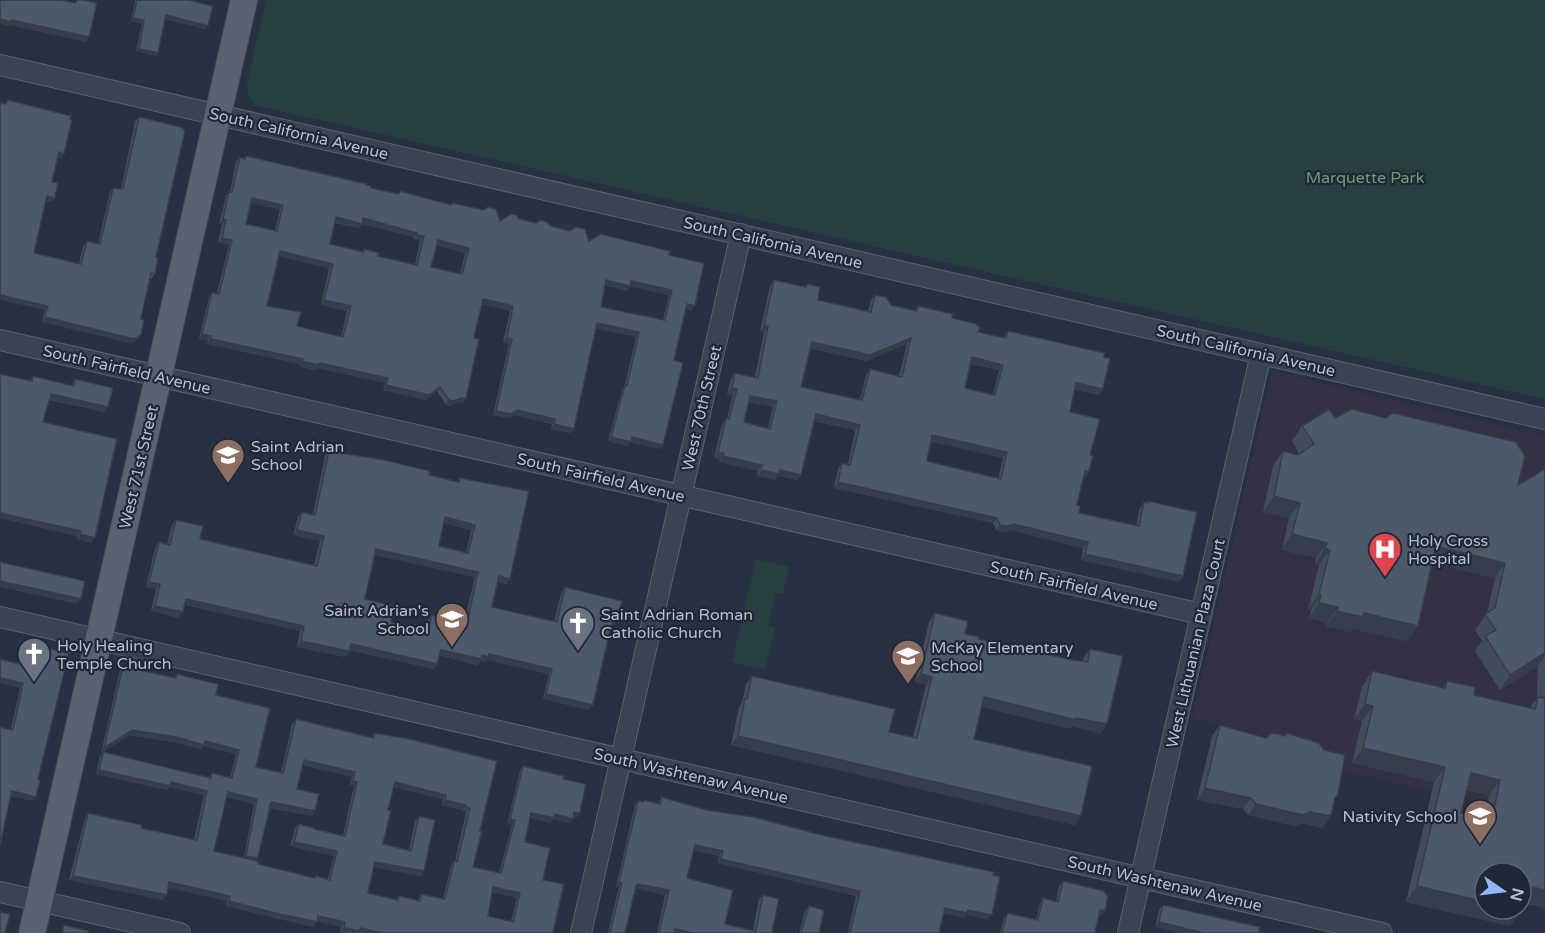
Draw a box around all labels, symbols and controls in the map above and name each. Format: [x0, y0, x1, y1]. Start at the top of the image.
street label: South California Avenue [207, 104, 390, 164]
park label: Marquette Park [1306, 168, 1425, 188]
street label: South California Avenue [681, 213, 864, 273]
street label: South California Avenue [1154, 321, 1337, 381]
street label: South Fairfield Avenue [41, 341, 213, 399]
street label: West 70th Street [678, 343, 726, 473]
street label: West 71st Street [115, 404, 163, 531]
school or university icon: Saint Adrian School [210, 437, 246, 484]
place label: Saint Adrian School [251, 437, 344, 475]
street label: South Fairfield Avenue [515, 449, 687, 507]
hospital icon: Holy Cross Hospital [1367, 531, 1403, 578]
place label: Holy Cross Hospital [1408, 531, 1488, 569]
street label: West Lithuanian Plaza Court [1162, 537, 1230, 750]
street label: South Fairfield Avenue [988, 557, 1160, 615]
place label: Saint Adrian's School [324, 601, 429, 639]
school or university icon: Saint Adrian's School [434, 601, 470, 648]
church icon: Saint Adrian Roman Catholic Church [560, 605, 596, 652]
place label: Saint Adrian Roman Catholic Church [601, 605, 753, 643]
church icon: Holy Healing Temple Church [16, 636, 52, 683]
place label: Holy Healing Temple Church [57, 636, 171, 674]
school or university icon: McKay Elementary School [890, 638, 926, 685]
place label: McKay Elementary School [931, 638, 1074, 676]
street label: South Washtenaw Avenue [592, 744, 790, 808]
school or university icon: Nativity School [1462, 798, 1498, 845]
place label: Nativity School [1342, 807, 1457, 827]
street label: South Washtenaw Avenue [1066, 852, 1264, 916]
north arrow [1473, 861, 1533, 921]
text: N [1505, 886, 1528, 903]

